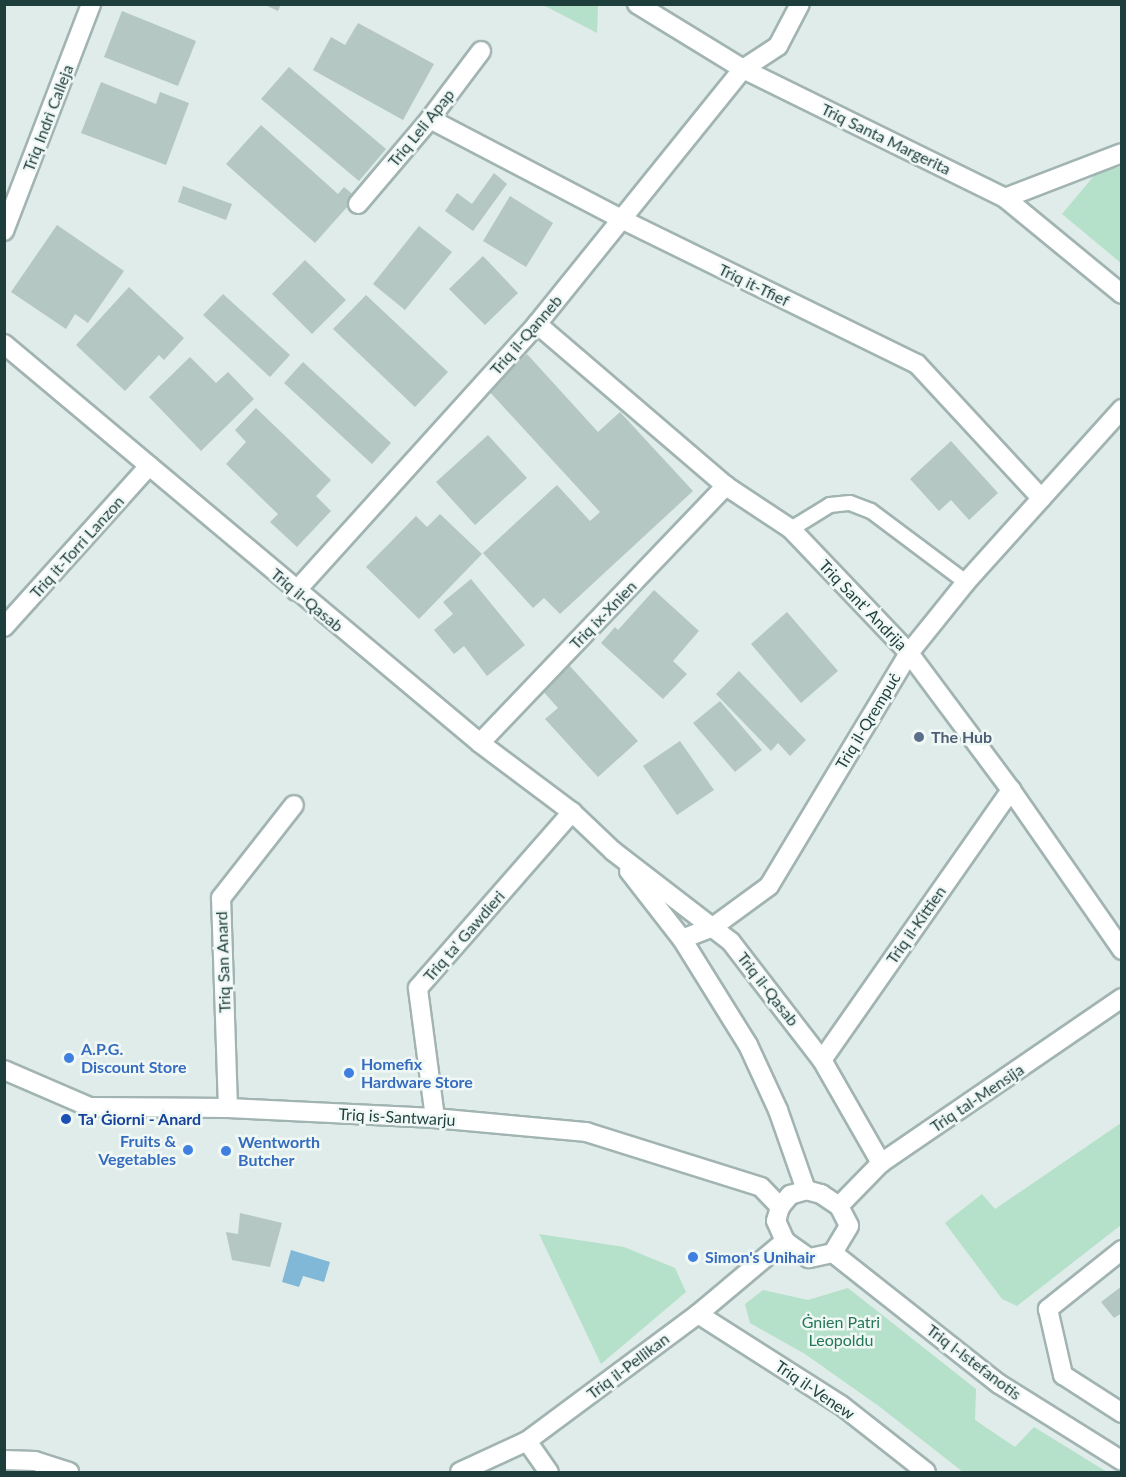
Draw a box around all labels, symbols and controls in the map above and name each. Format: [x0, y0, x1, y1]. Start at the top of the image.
street label: Triq Indrì Calleja [19, 62, 77, 174]
street label: Triq Leli Apap [384, 85, 458, 171]
street label: Triq Santa Margerita [818, 99, 954, 179]
street label: Triq it-Tfief [715, 260, 793, 310]
street label: Triq il-Qanneb [486, 291, 566, 379]
street label: Triq it-Torri Lanzon [26, 492, 128, 602]
street label: Triq Sant' Andrija [815, 556, 911, 654]
street label: Triq il-Qasab [267, 564, 347, 636]
street label: Triq ix-Xnien [566, 577, 640, 653]
street label: Triq il-Qrempuċ [832, 669, 904, 773]
place label: The Hub [931, 727, 992, 747]
marker: The Hub [912, 730, 926, 744]
street label: Triq il-Kittien [882, 882, 950, 968]
street label: Triq ta' Gawdieri [419, 887, 509, 985]
street label: Triq San Anard [212, 911, 234, 1013]
street label: Triq il-Qasab [733, 948, 803, 1030]
place label: A.P.G. Discount Store [81, 1039, 186, 1077]
marker: A.P.G. Discount Store [62, 1051, 76, 1065]
place label: Homefix Hardware Store [361, 1054, 473, 1092]
street label: Triq tal-Mensija [927, 1060, 1027, 1136]
marker: Homefix Hardware Store [342, 1066, 356, 1080]
street label: Triq is-Santwarju [338, 1104, 456, 1130]
place label: Ta' Ġiorni - Anard [78, 1109, 202, 1129]
marker: Ta' Ġiorni - Anard [59, 1112, 73, 1126]
place label: Fruits & Vegetables [98, 1131, 176, 1169]
place label: Wentworth Butcher [238, 1132, 320, 1170]
marker: Fruits & Vegetables [181, 1143, 195, 1157]
marker: Wentworth Butcher [219, 1144, 233, 1158]
place label: Simon's Unihair [705, 1247, 815, 1267]
marker: Simon's Unihair [686, 1250, 700, 1264]
park label: Ġnien Patri Leopoldu [802, 1312, 880, 1350]
street label: Triq l-Istefanotis [923, 1320, 1025, 1404]
street label: Triq il-Pellikan [583, 1329, 673, 1403]
street label: Triq il-Venew [772, 1356, 858, 1424]

